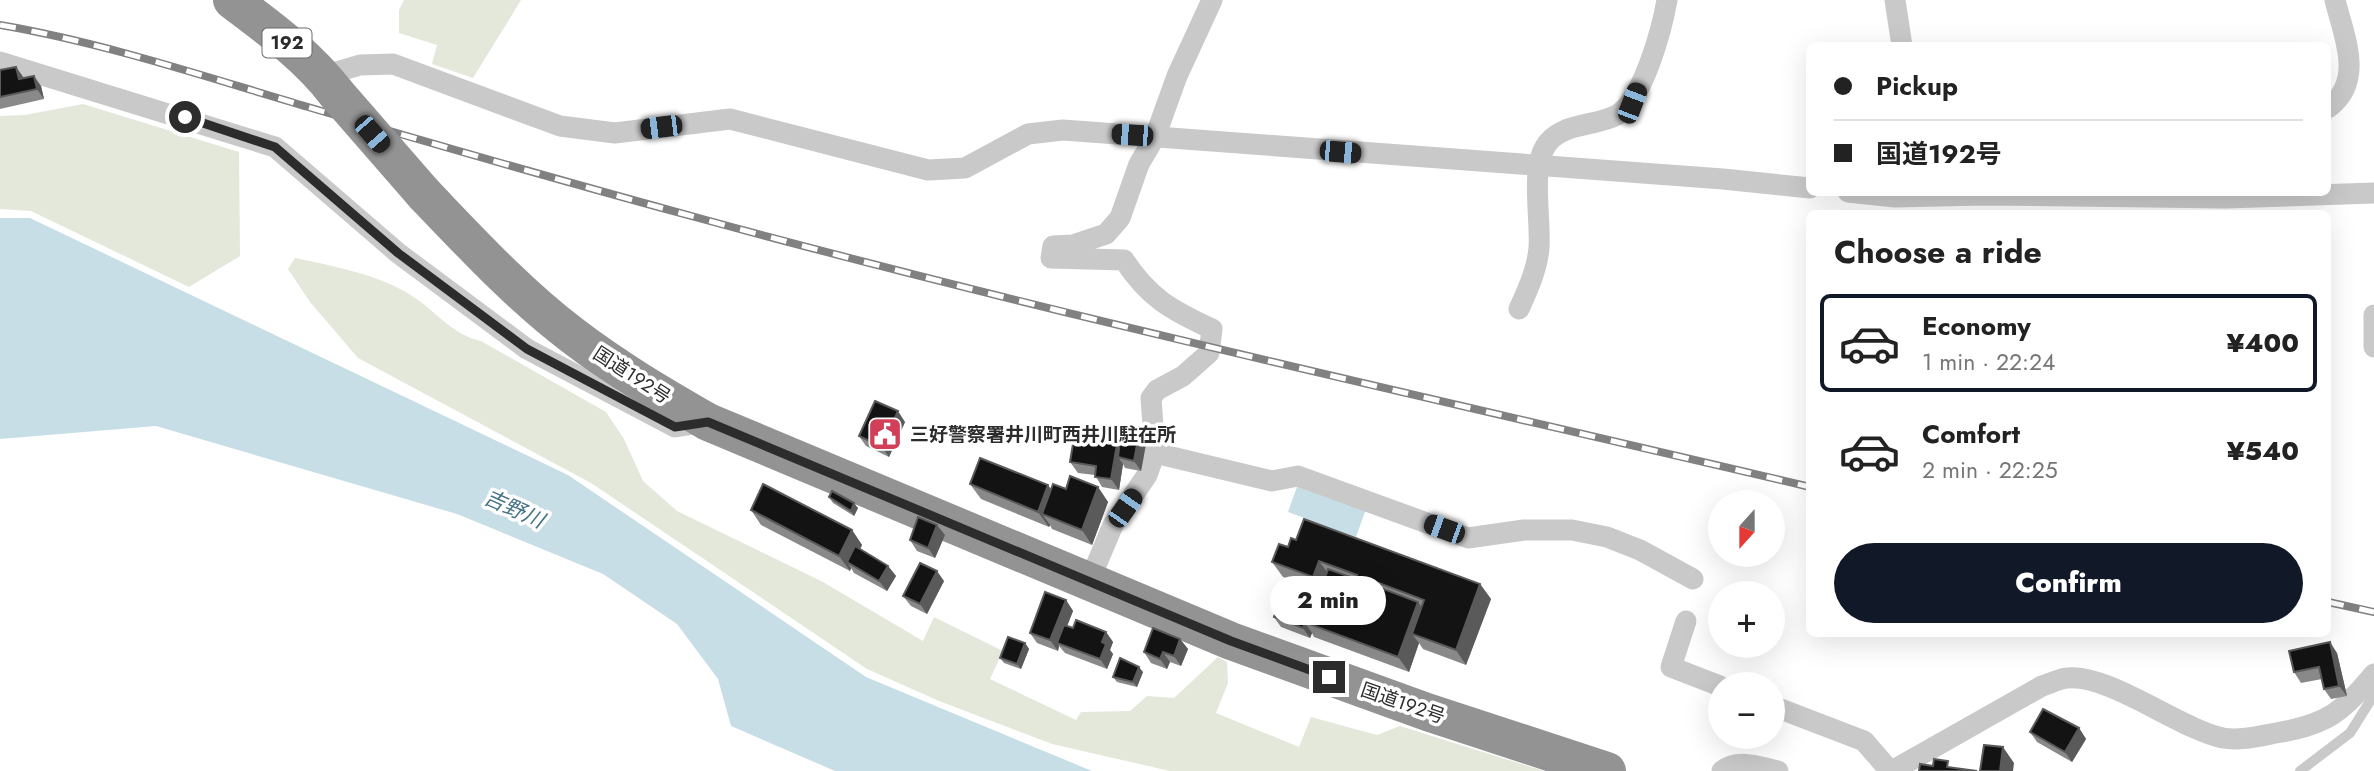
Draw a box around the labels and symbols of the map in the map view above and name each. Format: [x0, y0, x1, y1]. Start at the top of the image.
road number: 192 [262, 28, 312, 58]
car [1615, 80, 1650, 126]
route start [169, 101, 201, 133]
car [351, 111, 394, 157]
car [639, 114, 684, 140]
car [1111, 123, 1154, 147]
car [1319, 140, 1362, 164]
street label: 国道192号 [588, 340, 676, 410]
public building icon: 三好警察署井川町西井川駐在所 [866, 415, 904, 453]
place label: 三好警察署井川町西井川駐在所 [910, 421, 1176, 448]
water label: 吉野川 [479, 482, 551, 536]
car [1105, 485, 1146, 531]
north arrow [1708, 490, 1785, 567]
car [1421, 512, 1468, 546]
callout: 2 min [1271, 576, 1387, 624]
route end [1313, 661, 1345, 693]
street label: 国道192号 [1357, 676, 1449, 730]

